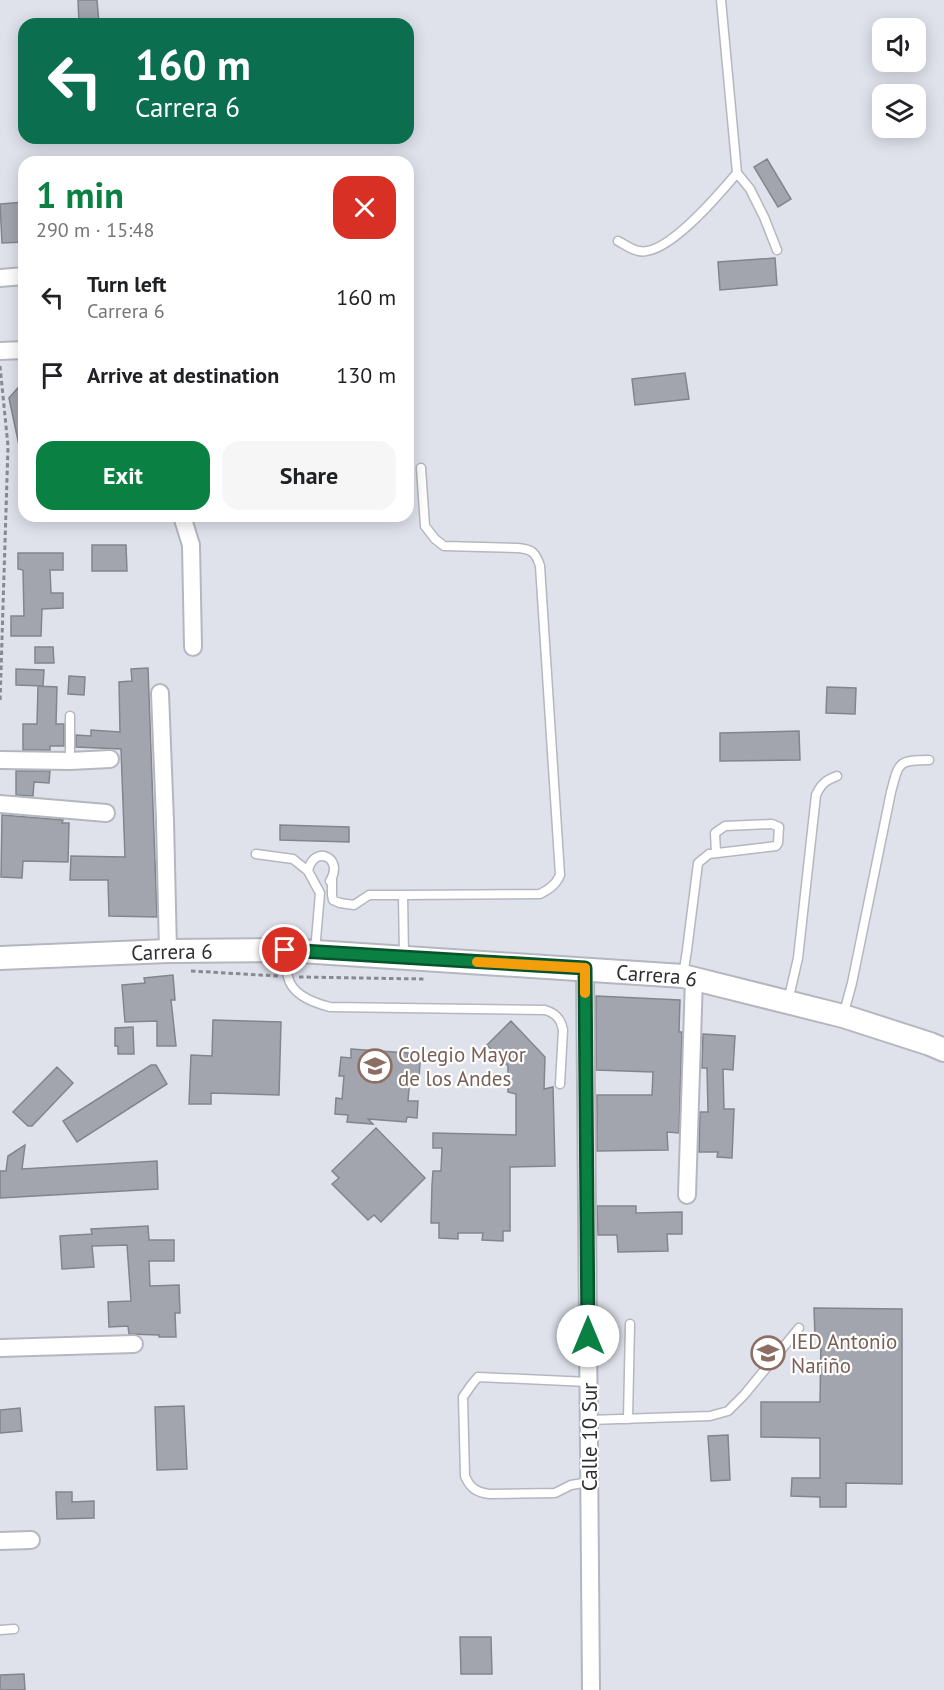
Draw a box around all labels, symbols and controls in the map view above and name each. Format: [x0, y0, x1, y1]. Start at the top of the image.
map controls [872, 18, 926, 138]
button: sound [872, 18, 926, 72]
text: 160 m [135, 37, 251, 92]
icon: left [36, 42, 114, 120]
button: layers [872, 84, 926, 138]
text: Carrera 6 [135, 90, 240, 124]
text: 1 min [36, 171, 124, 218]
button: close [333, 176, 396, 239]
text: 290 m · 15:48 [36, 217, 154, 243]
text: Turn left [87, 270, 167, 298]
icon: left [36, 281, 69, 314]
text: 160 m [336, 283, 396, 311]
text: Carrera 6 [87, 298, 165, 324]
icon: arrive [36, 359, 69, 392]
text: Arrive at destination [87, 361, 279, 389]
text: 130 m [336, 361, 396, 389]
button: Exit [36, 441, 210, 510]
button: Share [222, 441, 396, 510]
pin [259, 924, 310, 975]
icon: arrive [268, 933, 301, 966]
street label: Carrera 6 [131, 937, 213, 966]
street label: Carrera 6 [615, 958, 701, 993]
place label: Colegio Mayor de los Andes [398, 1041, 526, 1092]
school or university icon: Colegio Mayor de los Andes [357, 1048, 393, 1084]
position arrow [556, 1304, 620, 1368]
place label: IED Antonio Nariño [791, 1328, 897, 1379]
school or university icon: IED Antonio Nariño [750, 1335, 786, 1371]
street label: Calle 10 Sur [576, 1383, 603, 1491]

